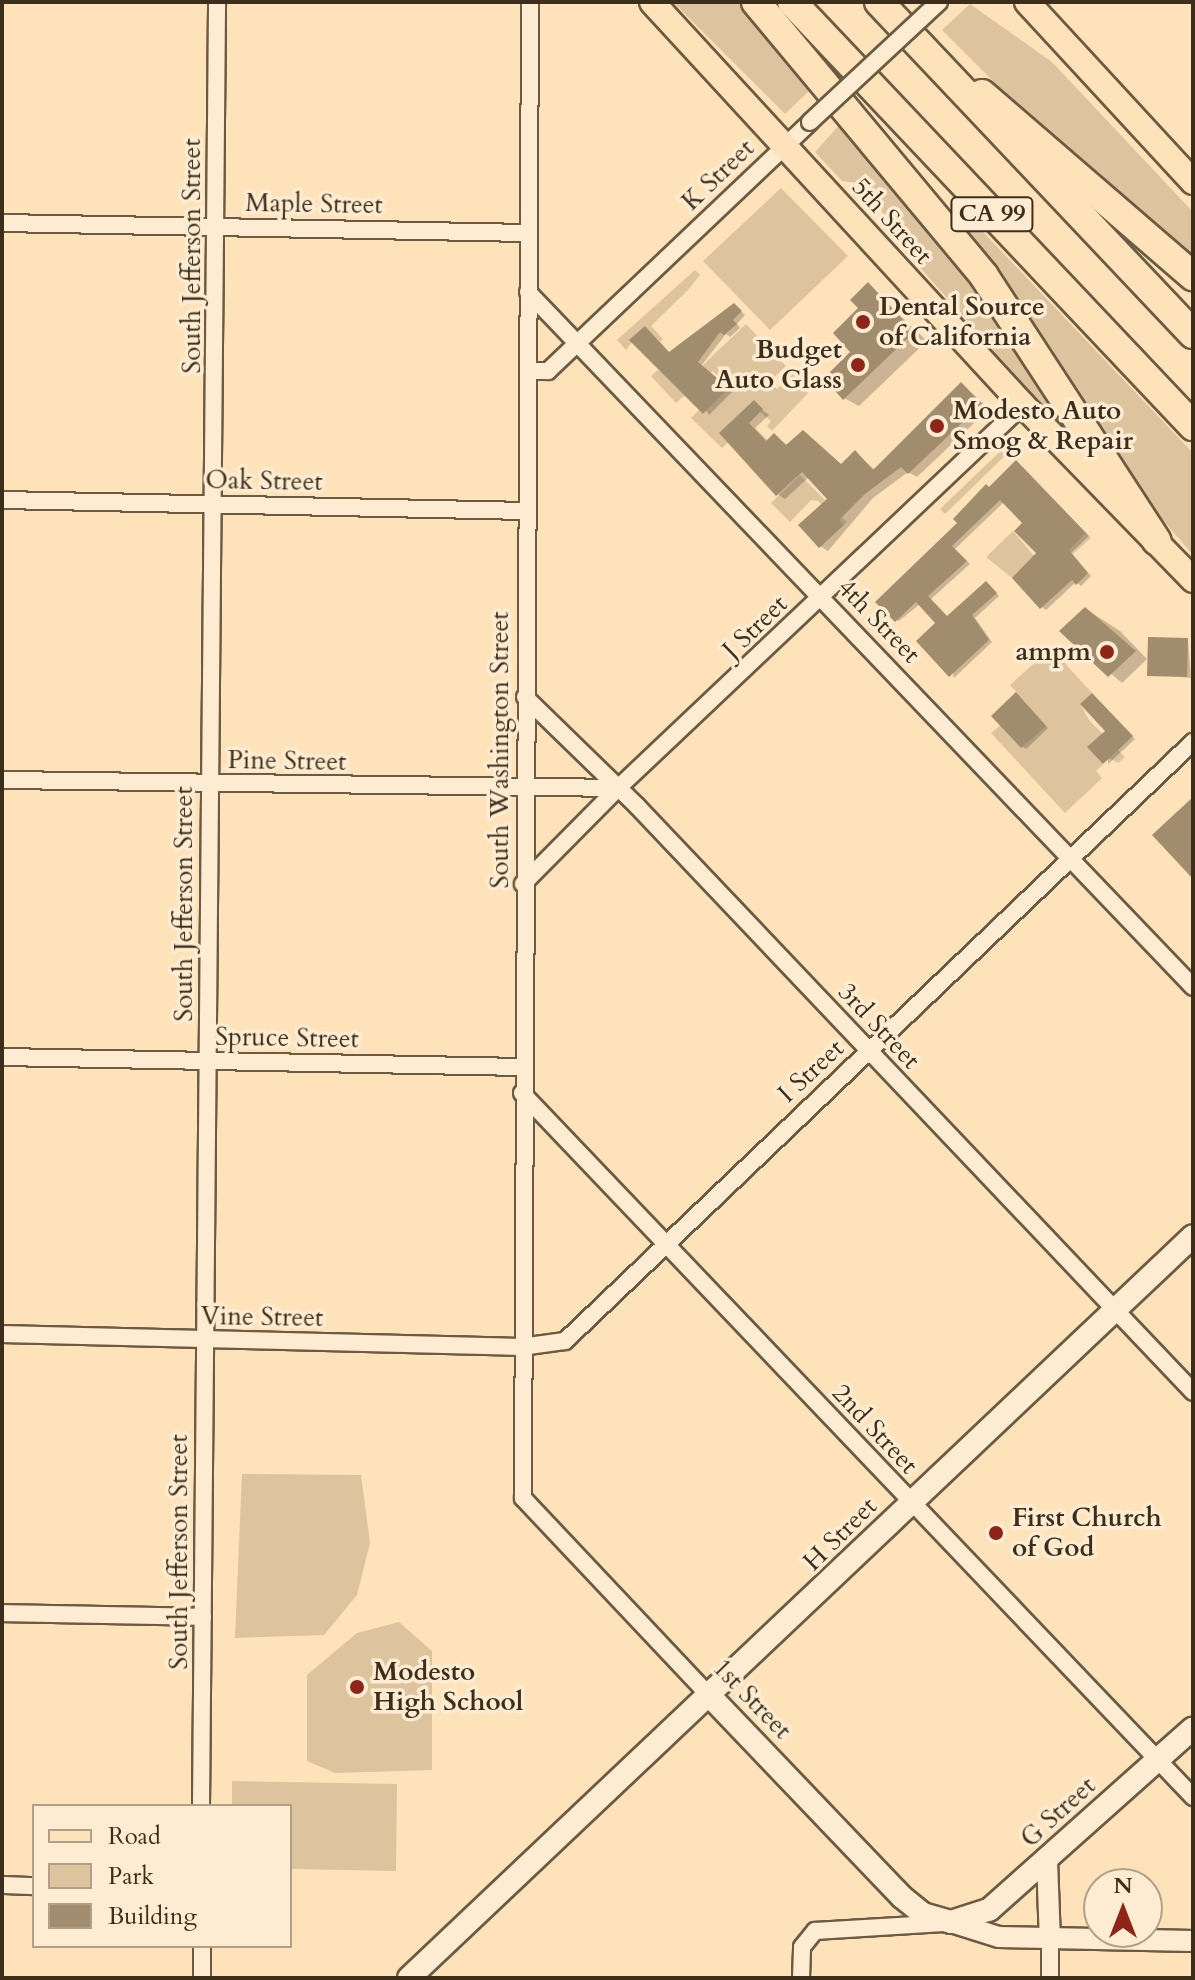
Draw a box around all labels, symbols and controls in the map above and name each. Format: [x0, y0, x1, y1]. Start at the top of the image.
street label: K Street [675, 133, 761, 217]
street label: South Jefferson Street [176, 138, 208, 374]
street label: 5th Street [845, 171, 939, 271]
street label: Maple Street [245, 187, 383, 221]
road number: CA 99 [950, 194, 1034, 234]
place label: Dental Source of California [879, 291, 1045, 352]
marker: Dental Source of California [854, 313, 872, 331]
place label: Budget Auto Glass [715, 334, 842, 396]
marker: Budget Auto Glass [849, 356, 867, 374]
place label: Modesto Auto Smog & Repair [953, 395, 1133, 456]
marker: Modesto Auto Smog & Repair [928, 417, 946, 435]
street label: Oak Street [205, 464, 323, 498]
street label: 4th Street [831, 572, 927, 670]
street label: J Street [716, 589, 794, 665]
street label: South Washington Street [484, 612, 516, 888]
place label: ampm [1015, 636, 1091, 668]
marker: ampm [1098, 643, 1116, 661]
street label: Pine Street [227, 744, 347, 778]
street label: South Jefferson Street [168, 786, 200, 1022]
street label: 3rd Street [831, 977, 927, 1075]
street label: Spruce Street [215, 1021, 359, 1055]
street label: I Street [772, 1033, 850, 1109]
street label: Vine Street [200, 1300, 324, 1334]
street label: 2nd Street [826, 1378, 924, 1480]
street label: South Jefferson Street [163, 1434, 195, 1670]
street label: H Street [797, 1491, 883, 1577]
place label: First Church of God [1012, 1502, 1162, 1564]
marker: First Church of God [987, 1524, 1005, 1542]
street label: 1st Street [706, 1652, 798, 1746]
place label: Modesto High School [373, 1656, 523, 1718]
marker: Modesto High School [348, 1678, 366, 1696]
street label: G Street [1014, 1770, 1102, 1854]
legend [32, 1804, 292, 1948]
text: Road [108, 1820, 161, 1853]
text: Park [108, 1860, 154, 1893]
north arrow [1083, 1868, 1163, 1948]
text: N [1113, 1871, 1133, 1901]
text: Building [108, 1900, 197, 1933]

